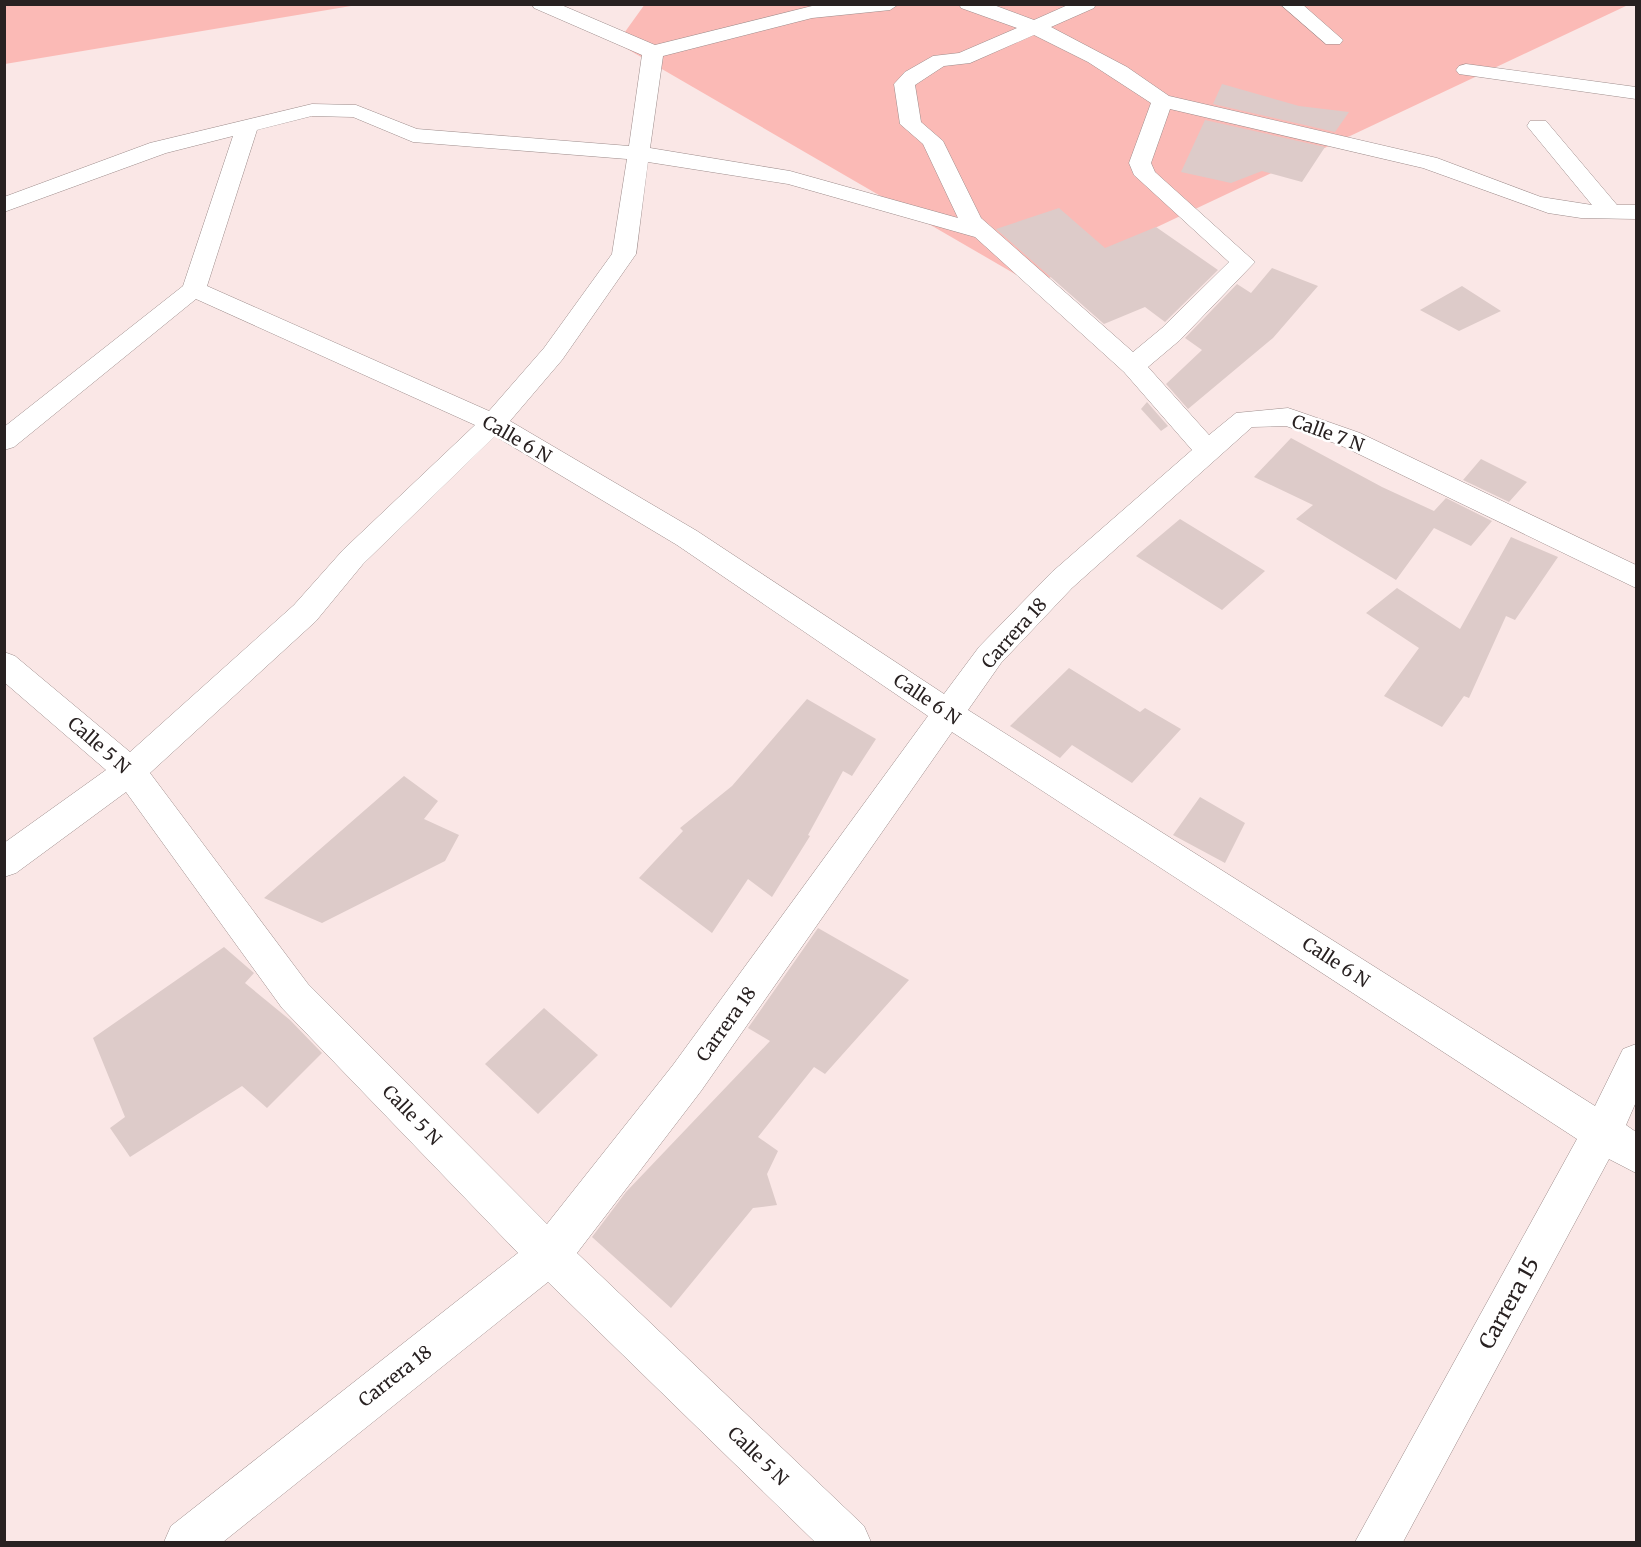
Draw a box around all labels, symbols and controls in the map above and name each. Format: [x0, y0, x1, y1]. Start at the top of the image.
street label: Calle 7 N [1289, 409, 1367, 457]
street label: Calle 6 N [479, 410, 556, 468]
street label: Carrera 18 [976, 593, 1052, 673]
street label: Calle 6 N [889, 668, 965, 730]
street label: Calle 5 N [63, 712, 135, 778]
street label: Calle 6 N [1298, 932, 1374, 992]
street label: Carrera 18 [691, 982, 761, 1066]
street label: Calle 5 N [378, 1080, 446, 1150]
street label: Carrera 15 [1473, 1252, 1545, 1354]
street label: Carrera 18 [354, 1340, 436, 1412]
street label: Calle 5 N [723, 1422, 793, 1490]

